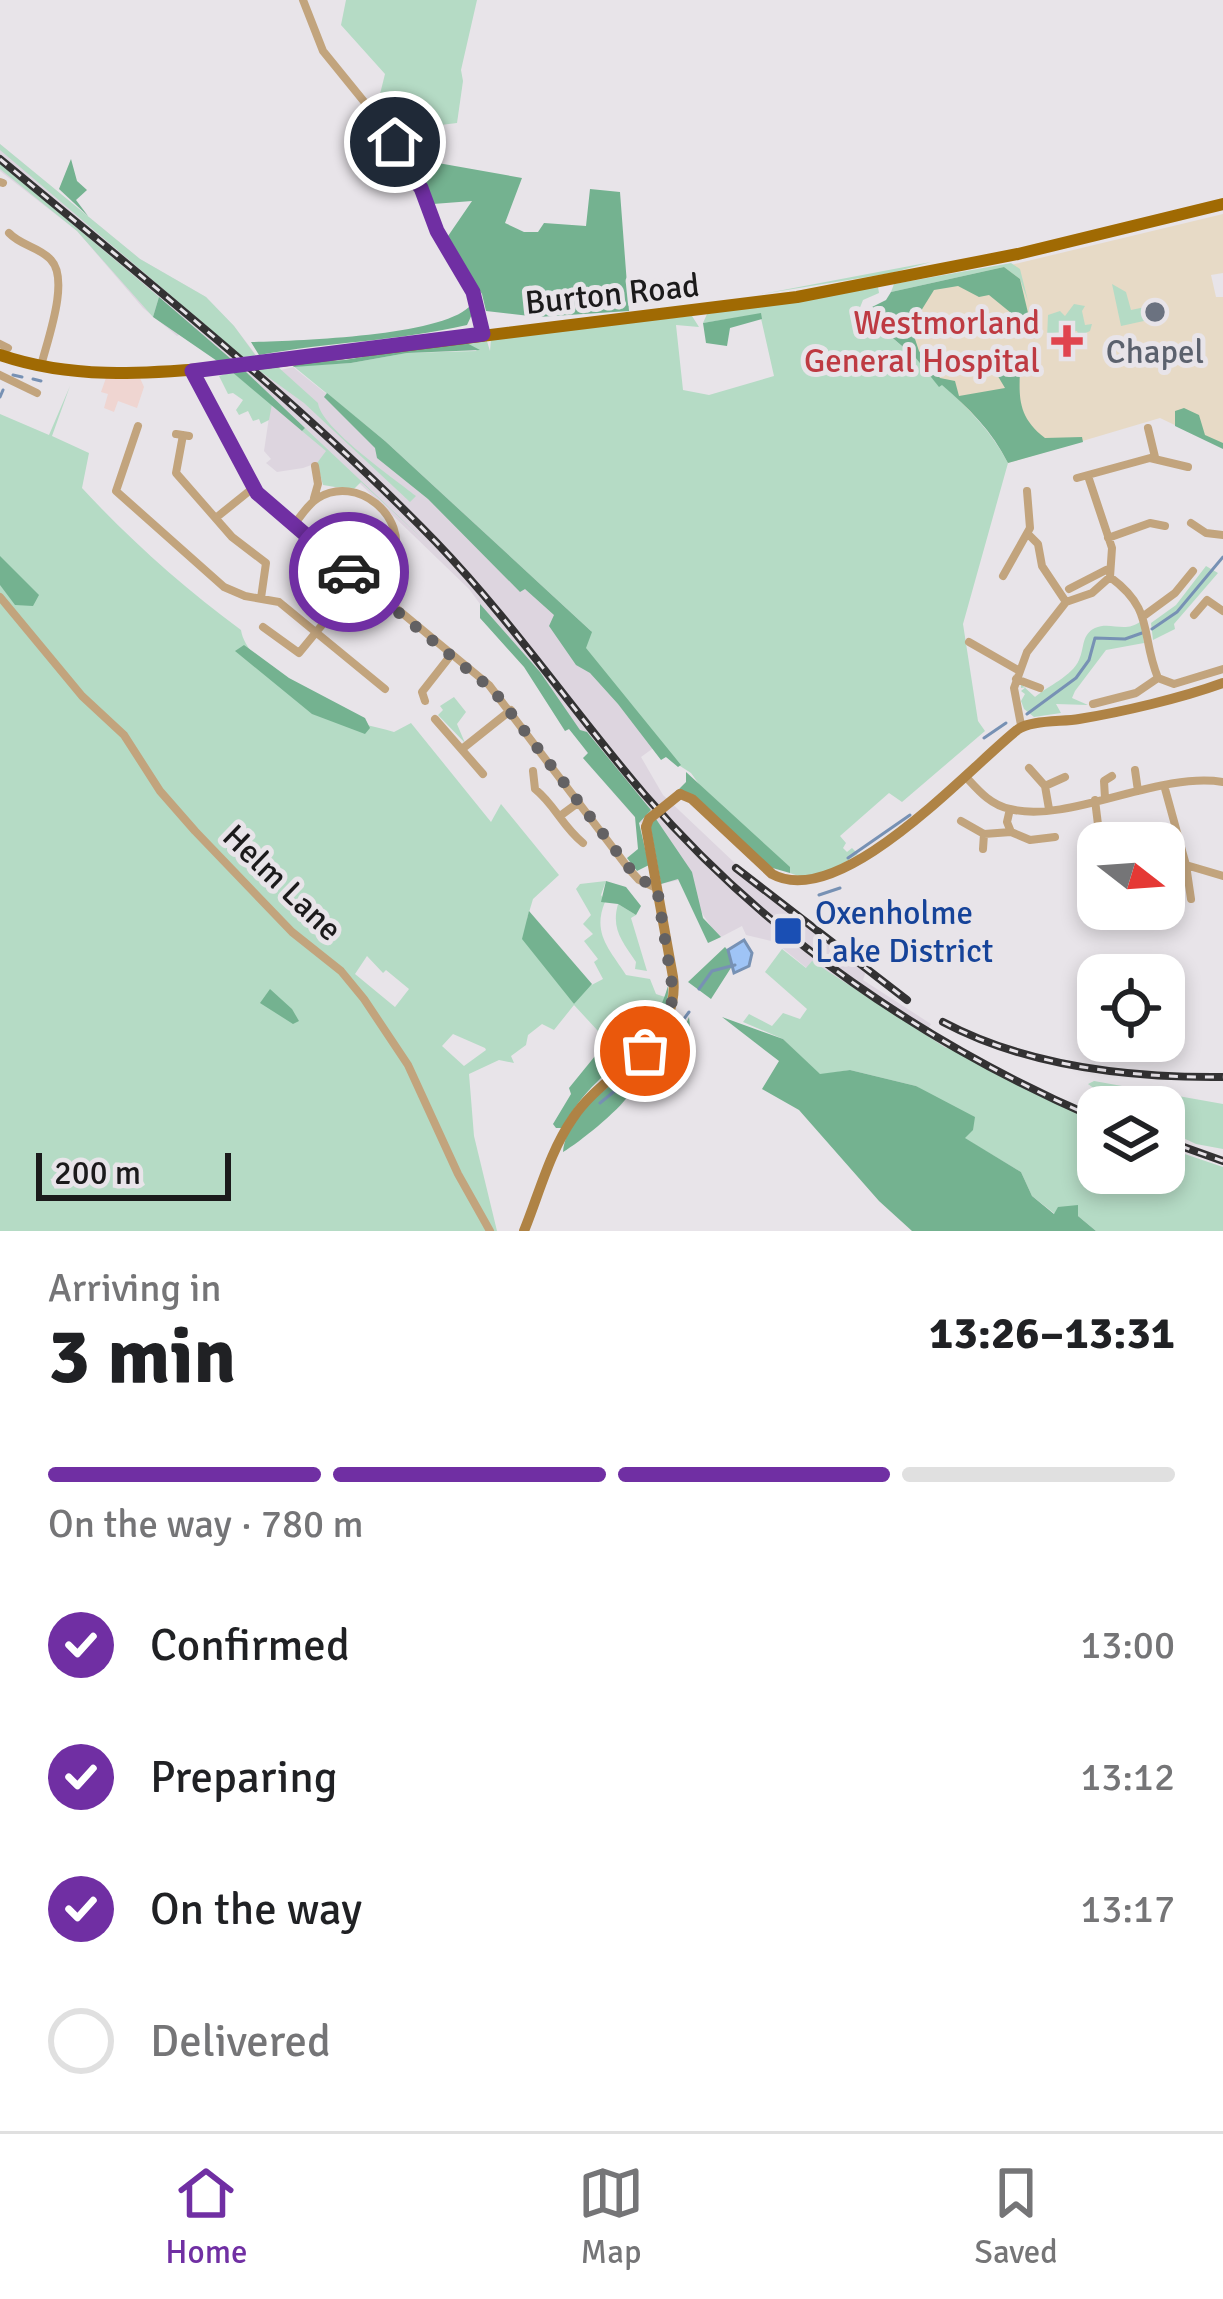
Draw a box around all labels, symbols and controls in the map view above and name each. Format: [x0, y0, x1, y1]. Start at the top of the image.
pin [344, 91, 446, 193]
icon: home [362, 109, 428, 175]
street label: Burton Road [523, 265, 701, 324]
marker: Chapel [1142, 299, 1168, 325]
place label: Westmorland General Hospital [804, 303, 1040, 382]
marker: Westmorland General Hospital [1051, 325, 1083, 357]
place label: Chapel [1106, 332, 1204, 373]
courier [289, 512, 409, 632]
icon: car [316, 539, 382, 605]
street label: Helm Lane [214, 816, 350, 950]
north arrow [1077, 822, 1185, 930]
map controls [1077, 822, 1185, 1194]
place label: Oxenholme Lake District [815, 893, 993, 972]
marker: Oxenholme Lake District [772, 915, 804, 947]
button: locate [1077, 954, 1185, 1062]
pin [594, 1000, 696, 1102]
icon: bag [612, 1018, 678, 1084]
button: layers [1077, 1086, 1185, 1194]
scale bar [36, 1147, 231, 1200]
text: 200 m [54, 1153, 141, 1194]
text: Arriving in [48, 1264, 222, 1312]
text: 13:26–13:31 [929, 1306, 1175, 1361]
text: 3 min [48, 1309, 236, 1405]
text: On the way · 780 m [48, 1500, 364, 1548]
icon: check [48, 1612, 114, 1678]
text: Confirmed [150, 1618, 350, 1673]
text: 13:00 [1080, 1621, 1175, 1669]
icon: check [48, 1744, 114, 1810]
text: Preparing [150, 1750, 338, 1805]
text: 13:12 [1080, 1753, 1175, 1801]
icon: check [48, 1876, 114, 1942]
text: On the way [150, 1882, 362, 1937]
text: 13:17 [1080, 1885, 1175, 1933]
text: Delivered [150, 2014, 331, 2069]
tab: Home [165, 2160, 248, 2273]
tab: Map [578, 2160, 644, 2273]
tab: Saved [975, 2160, 1058, 2273]

